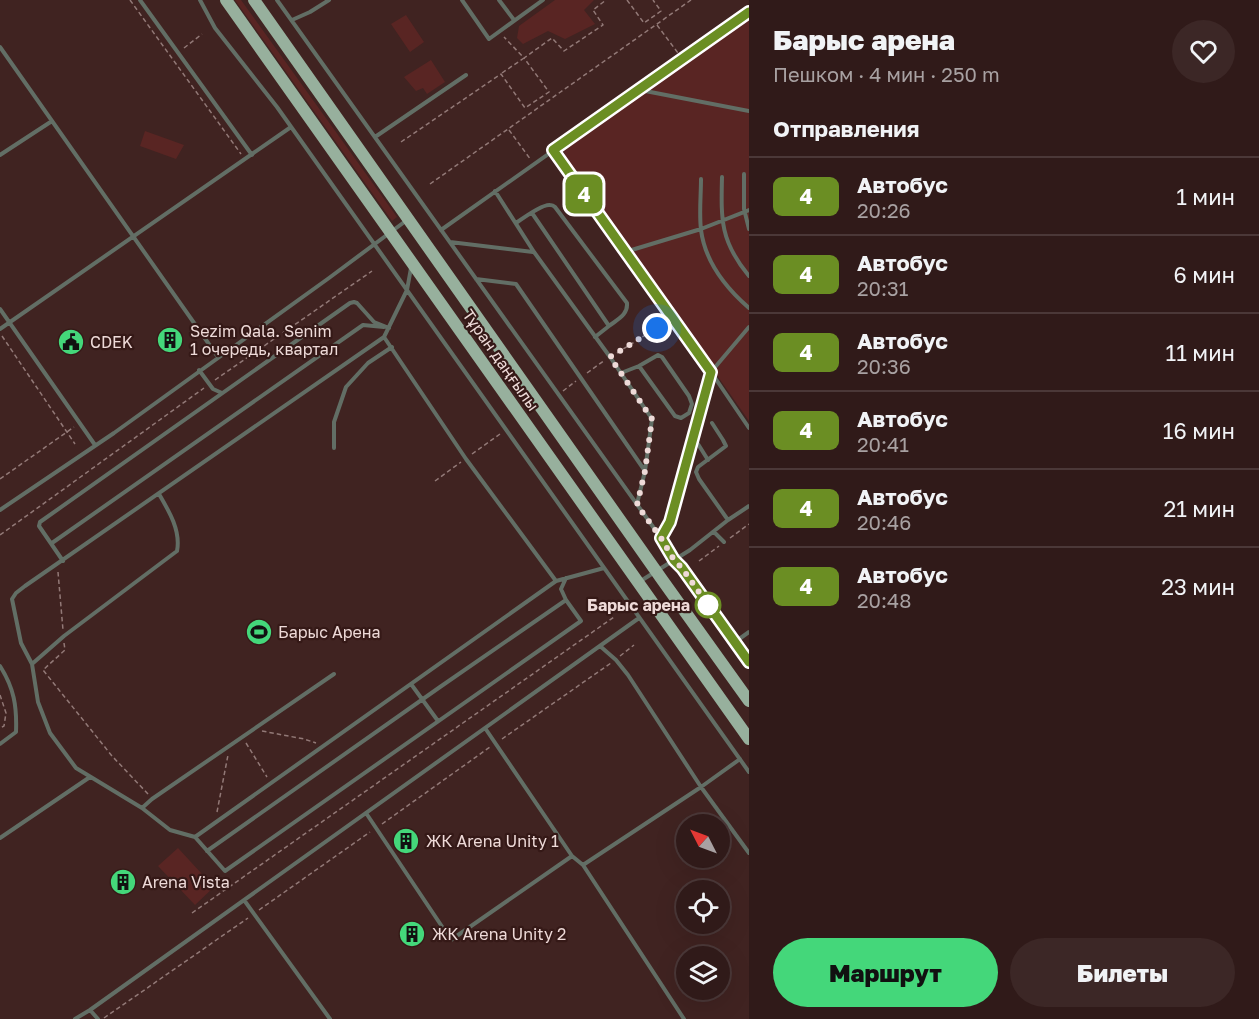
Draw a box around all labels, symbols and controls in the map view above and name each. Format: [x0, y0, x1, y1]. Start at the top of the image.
button: heart [1172, 20, 1235, 83]
text: Барыс арена [773, 23, 955, 56]
text: Пешком · 4 мин · 250 m [773, 62, 1000, 86]
text: Отправления [773, 115, 919, 142]
text: Автобус [857, 171, 948, 198]
line badge: 4 [564, 174, 604, 214]
text: 4 [577, 181, 591, 207]
text: 4 [799, 183, 813, 209]
text: 1 мин [1176, 183, 1235, 210]
text: 20:26 [857, 198, 911, 222]
text: Автобус [857, 249, 948, 276]
text: 4 [799, 261, 813, 287]
text: 6 мин [1174, 261, 1235, 288]
text: 20:31 [857, 276, 908, 300]
street label: Тұран даңғылы [459, 305, 543, 415]
your location [642, 313, 672, 343]
place label: Sezim Qala. Senim 1 очередь, квартал [190, 321, 338, 359]
building icon: Sezim Qala. Senim 1 очередь, квартал [155, 325, 185, 355]
public building icon: CDEK [56, 327, 86, 357]
text: Автобус [857, 327, 948, 354]
place label: CDEK [90, 332, 133, 352]
text: 4 [799, 339, 813, 365]
text: 11 мин [1165, 339, 1235, 366]
text: 20:36 [857, 354, 911, 378]
text: Автобус [857, 405, 948, 432]
text: 4 [799, 417, 813, 443]
text: 16 мин [1163, 417, 1235, 444]
text: 20:41 [857, 432, 909, 456]
text: Автобус [857, 483, 948, 510]
text: 4 [799, 495, 813, 521]
text: 21 мин [1163, 495, 1235, 522]
text: 20:46 [857, 510, 911, 534]
text: Автобус [857, 561, 948, 588]
text: 4 [799, 573, 813, 599]
text: 23 мин [1161, 573, 1235, 600]
text: 20:48 [857, 588, 911, 612]
marker: Барыс арена [695, 592, 721, 618]
place label: Барыс арена [587, 595, 690, 615]
sports icon: Барыс Арена [244, 617, 274, 647]
place label: Барыс Арена [278, 622, 381, 642]
north arrow [676, 814, 730, 868]
map controls [676, 814, 730, 1000]
building icon: ЖК Arena Unity 1 [391, 826, 421, 856]
place label: ЖК Arena Unity 1 [426, 831, 559, 851]
building icon: Arena Vista [108, 867, 138, 897]
place label: Arena Vista [142, 872, 230, 892]
button: locate [676, 880, 730, 934]
building icon: ЖК Arena Unity 2 [397, 919, 427, 949]
place label: ЖК Arena Unity 2 [432, 924, 566, 944]
button: Маршрут [773, 938, 998, 1007]
button: Билеты [1010, 938, 1235, 1007]
button: layers [676, 946, 730, 1000]

